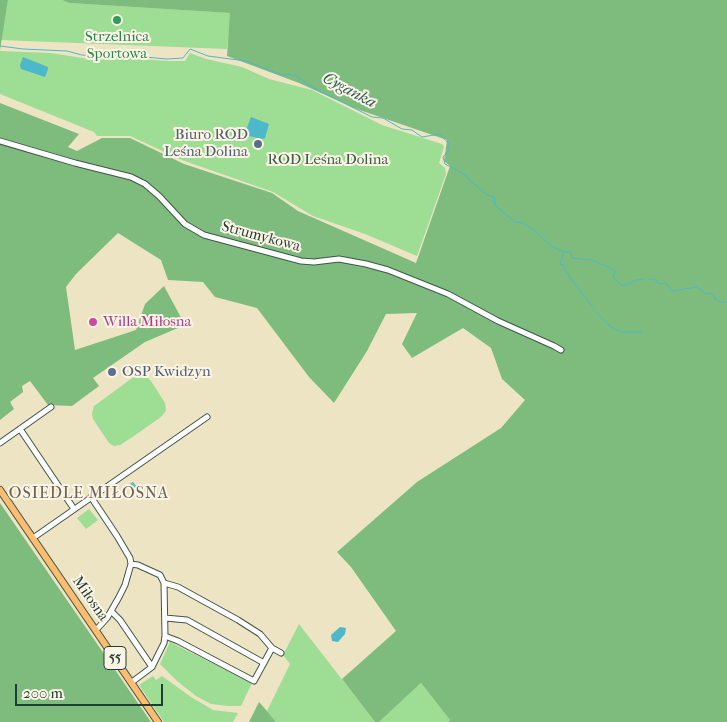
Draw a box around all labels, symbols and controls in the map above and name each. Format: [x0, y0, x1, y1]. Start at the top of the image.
marker: Strzelnica Sportowa [111, 14, 123, 26]
place label: Strzelnica Sportowa [85, 28, 149, 63]
water label: Cyganka [319, 69, 379, 113]
place label: Biuro ROD Leśna Dolina [164, 126, 248, 161]
marker: Biuro ROD Leśna Dolina [252, 138, 264, 150]
park label: ROD Leśna Dolina [268, 151, 388, 169]
street label: Strumykowa [220, 218, 302, 256]
place label: Willa Miłosna [103, 313, 192, 331]
marker: Willa Miłosna [87, 316, 99, 328]
place label: OSP Kwidzyn [122, 363, 211, 381]
marker: OSP Kwidzyn [106, 366, 118, 378]
district label: OSIEDLE MIŁOSNA [7, 484, 171, 504]
street label: Miłosna [68, 573, 112, 625]
road number: 55 [104, 646, 126, 670]
scale bar [18, 674, 165, 706]
text: 200 m [23, 684, 63, 702]

